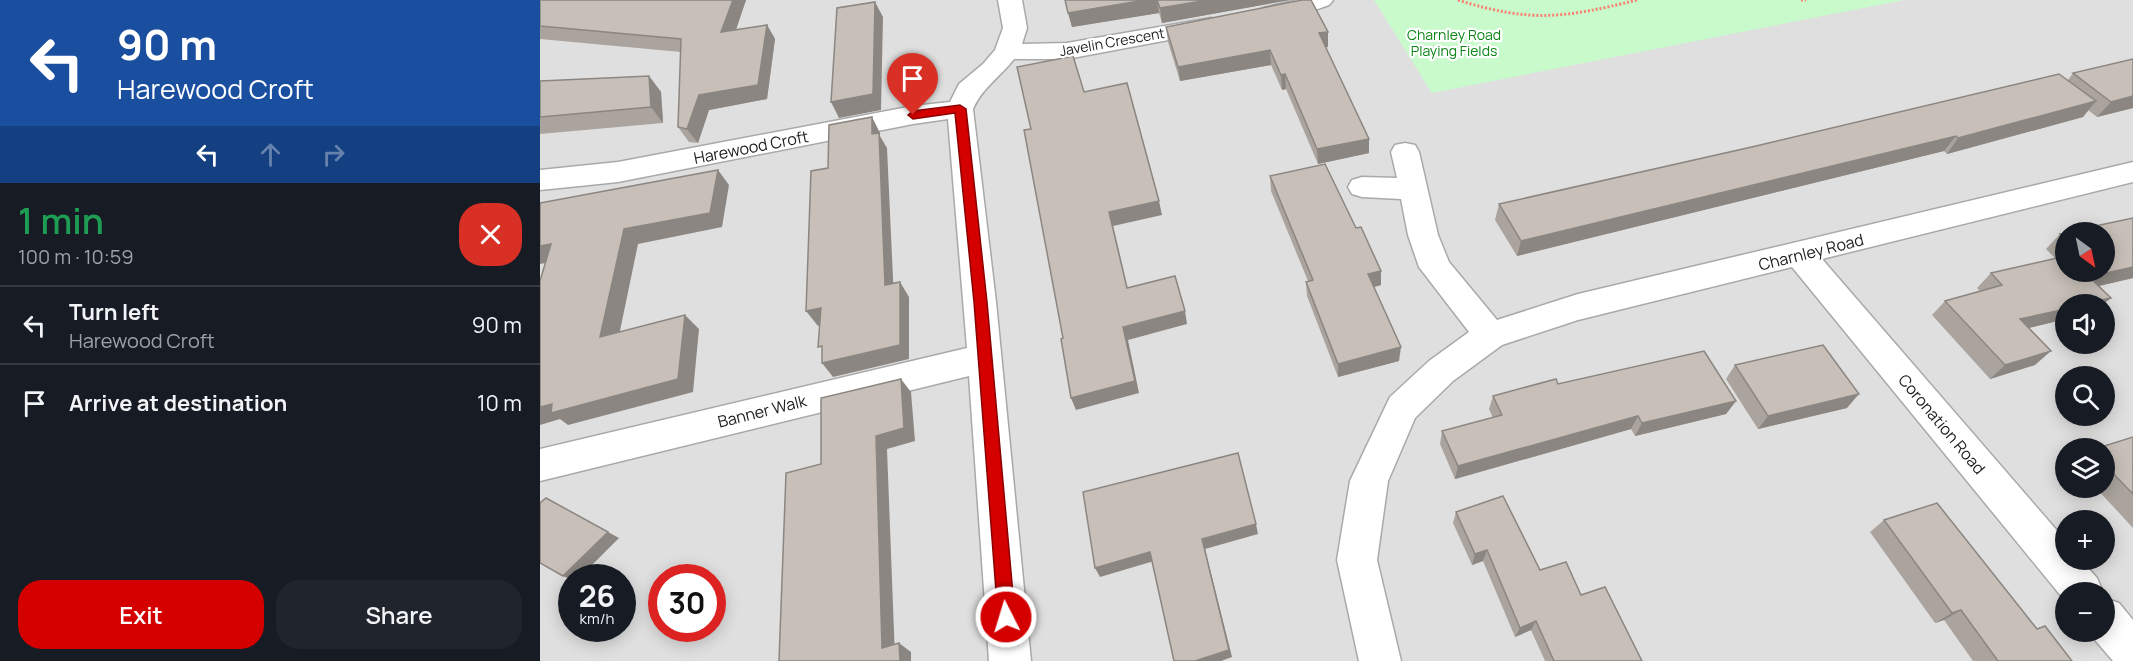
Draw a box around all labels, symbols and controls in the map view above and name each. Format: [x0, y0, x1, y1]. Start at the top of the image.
text: 90 m [117, 15, 217, 73]
street label: Javelin Crescent [1058, 23, 1166, 60]
icon: left [18, 24, 96, 102]
park label: Charnley Road Playing Fields [1407, 25, 1501, 60]
pin [887, 53, 938, 115]
icon: arrive [896, 62, 929, 95]
text: Harewood Croft [117, 70, 314, 107]
street label: Harewood Croft [692, 125, 810, 169]
icon: left [191, 138, 224, 171]
icon: ahead [254, 138, 287, 171]
icon: right [317, 138, 350, 171]
text: 1 min [18, 196, 104, 245]
button: close [459, 203, 522, 266]
north arrow [2055, 222, 2115, 282]
map controls [2055, 222, 2115, 642]
street label: Charnley Road [1756, 228, 1866, 276]
text: 100 m · 10:59 [18, 243, 134, 270]
button: sound [2055, 294, 2115, 354]
text: Turn left [69, 297, 159, 327]
icon: left [18, 309, 51, 342]
text: 90 m [472, 310, 522, 340]
text: Harewood Croft [69, 327, 215, 354]
button: search [2055, 366, 2115, 426]
street label: Coronation Road [1894, 369, 1990, 479]
icon: arrive [18, 387, 51, 420]
text: Arrive at destination [69, 388, 287, 418]
text: 10 m [477, 388, 522, 418]
street label: Banner Walk [715, 389, 810, 433]
button: layers [2055, 438, 2115, 498]
button: + [2055, 510, 2115, 570]
speed limit sign: 30 [648, 564, 726, 642]
text: 26 [579, 575, 615, 616]
button: Exit [18, 580, 264, 649]
button: Share [276, 580, 522, 649]
button: − [2055, 582, 2115, 642]
position arrow [974, 585, 1038, 649]
text: km/h [580, 608, 614, 629]

